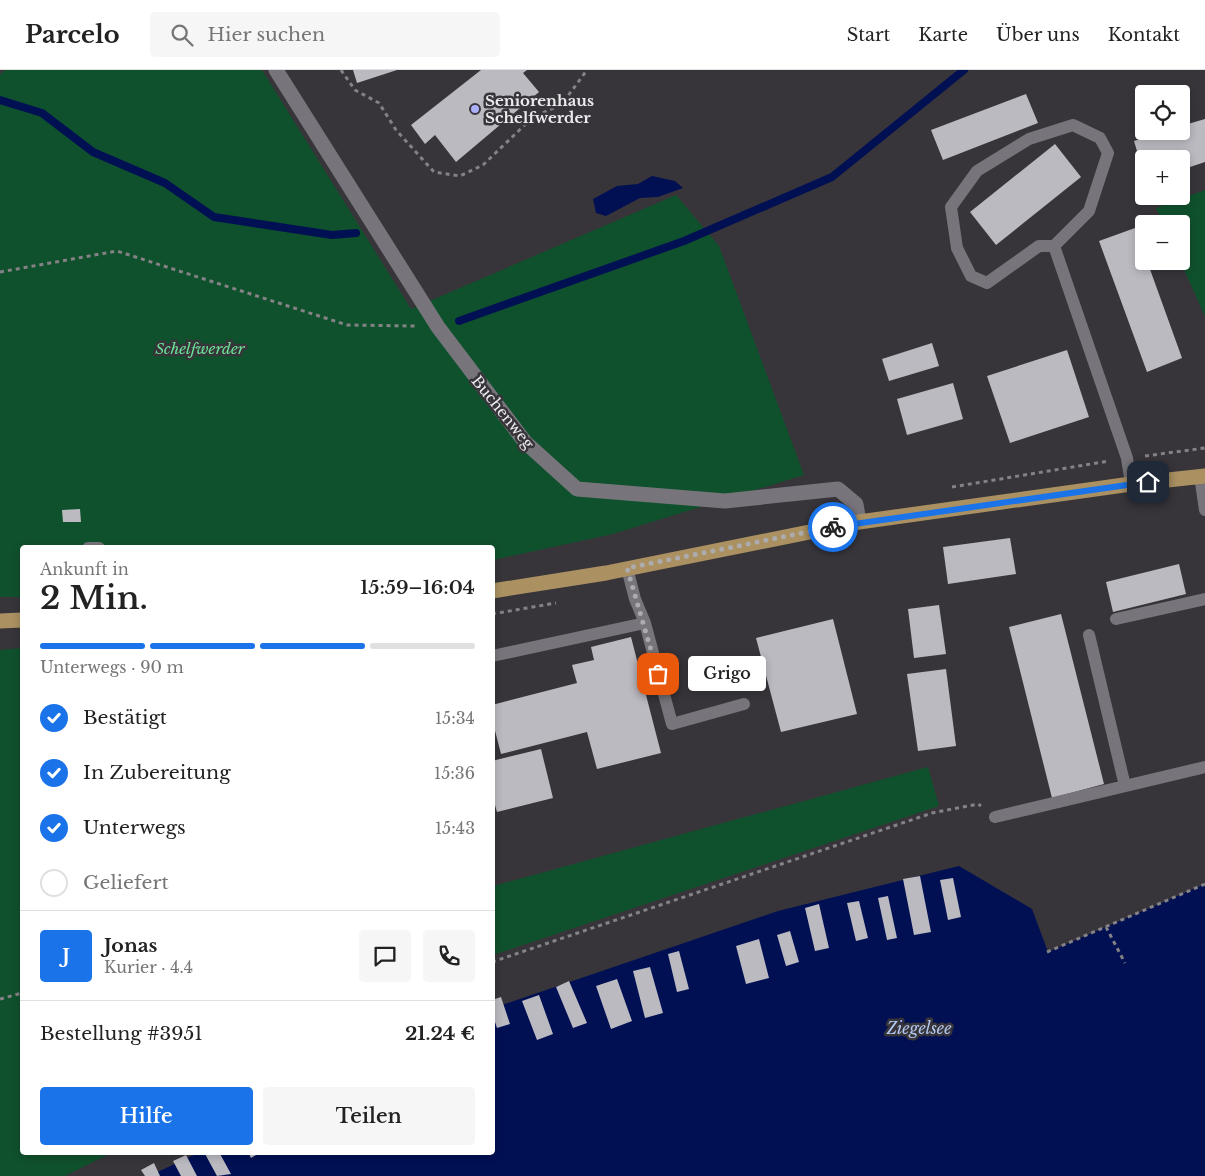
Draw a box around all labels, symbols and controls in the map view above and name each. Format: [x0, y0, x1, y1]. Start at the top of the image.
search box [150, 12, 500, 57]
text: Parcelo [25, 20, 120, 49]
icon: search [168, 21, 196, 49]
text: Hier suchen [208, 23, 325, 46]
text: Start [847, 24, 890, 46]
text: Karte [918, 24, 968, 46]
text: Über uns [996, 24, 1080, 46]
text: Kontakt [1108, 24, 1180, 46]
map controls [1135, 85, 1190, 270]
button: locate [1135, 85, 1190, 140]
place label: Seniorenhaus Schelfwerder [485, 91, 594, 127]
marker: Seniorenhaus Schelfwerder [469, 103, 481, 115]
button: + [1135, 150, 1190, 205]
button: − [1135, 215, 1190, 270]
park label: Schelfwerder [155, 339, 246, 358]
street label: Buchenweg [468, 372, 539, 453]
pin [1127, 461, 1169, 503]
icon: home [1134, 468, 1162, 496]
courier [808, 502, 858, 552]
icon: bike [819, 513, 847, 541]
text: Ankunft in [40, 559, 129, 579]
text: 15:59–16:04 [360, 576, 475, 599]
text: 2 Min. [40, 578, 148, 618]
pin [637, 653, 679, 695]
callout: Grigo [688, 656, 766, 692]
text: Unterwegs · 90 m [40, 657, 184, 677]
icon: bag [644, 660, 672, 688]
text: Grigo [703, 663, 751, 683]
icon: check [40, 704, 68, 732]
text: Bestätigt [83, 706, 167, 729]
text: 15:34 [435, 708, 475, 728]
icon: check [40, 759, 68, 787]
text: In Zubereitung [83, 761, 231, 784]
text: 15:36 [434, 763, 475, 783]
icon: check [40, 814, 68, 842]
text: Unterwegs [83, 816, 186, 839]
text: 15:43 [435, 818, 475, 838]
text: Geliefert [83, 871, 169, 894]
button: chat [359, 930, 411, 982]
button: phone [423, 930, 475, 982]
text: Jonas [104, 934, 157, 957]
text: J [62, 944, 70, 967]
text: Kurier · 4.4 [104, 957, 193, 977]
water label: Ziegelsee [886, 1018, 952, 1038]
text: Bestellung #3951 [40, 1022, 203, 1045]
text: 21.24 € [405, 1022, 475, 1045]
button: Hilfe [40, 1087, 253, 1145]
button: Teilen [263, 1087, 475, 1145]

